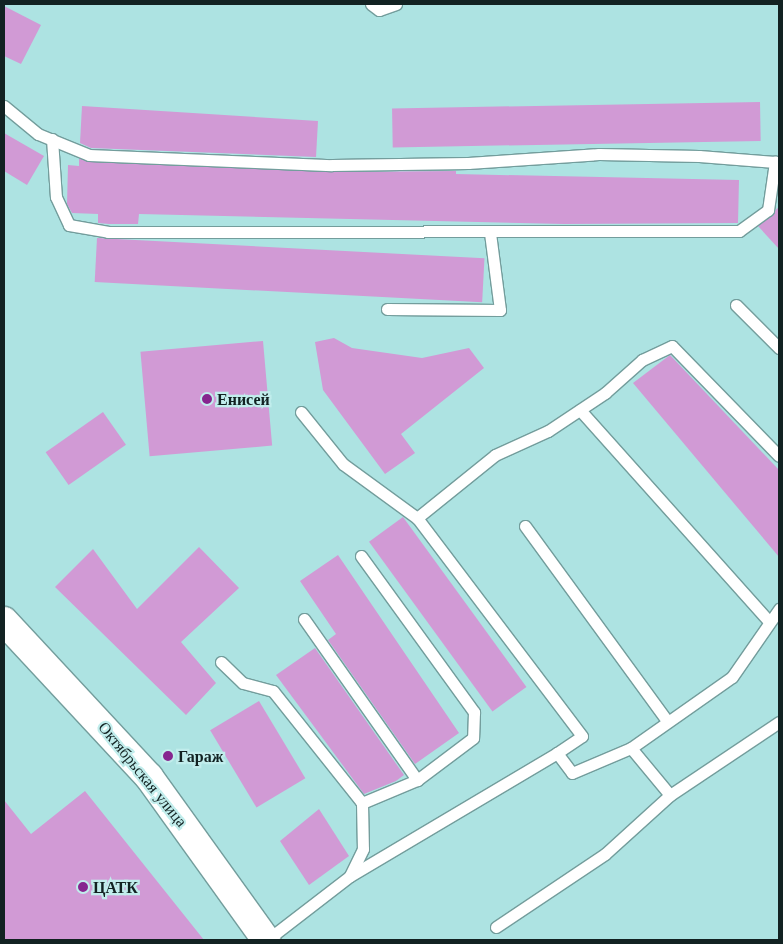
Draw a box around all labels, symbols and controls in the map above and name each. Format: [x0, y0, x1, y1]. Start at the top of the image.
place label: Енисей [217, 389, 270, 409]
marker: Енисей [201, 393, 213, 405]
street label: Октябрьская улица [95, 717, 191, 831]
place label: Гараж [178, 746, 223, 766]
marker: Гараж [162, 750, 174, 762]
place label: ЦАТК [93, 877, 138, 897]
marker: ЦАТК [77, 881, 89, 893]

